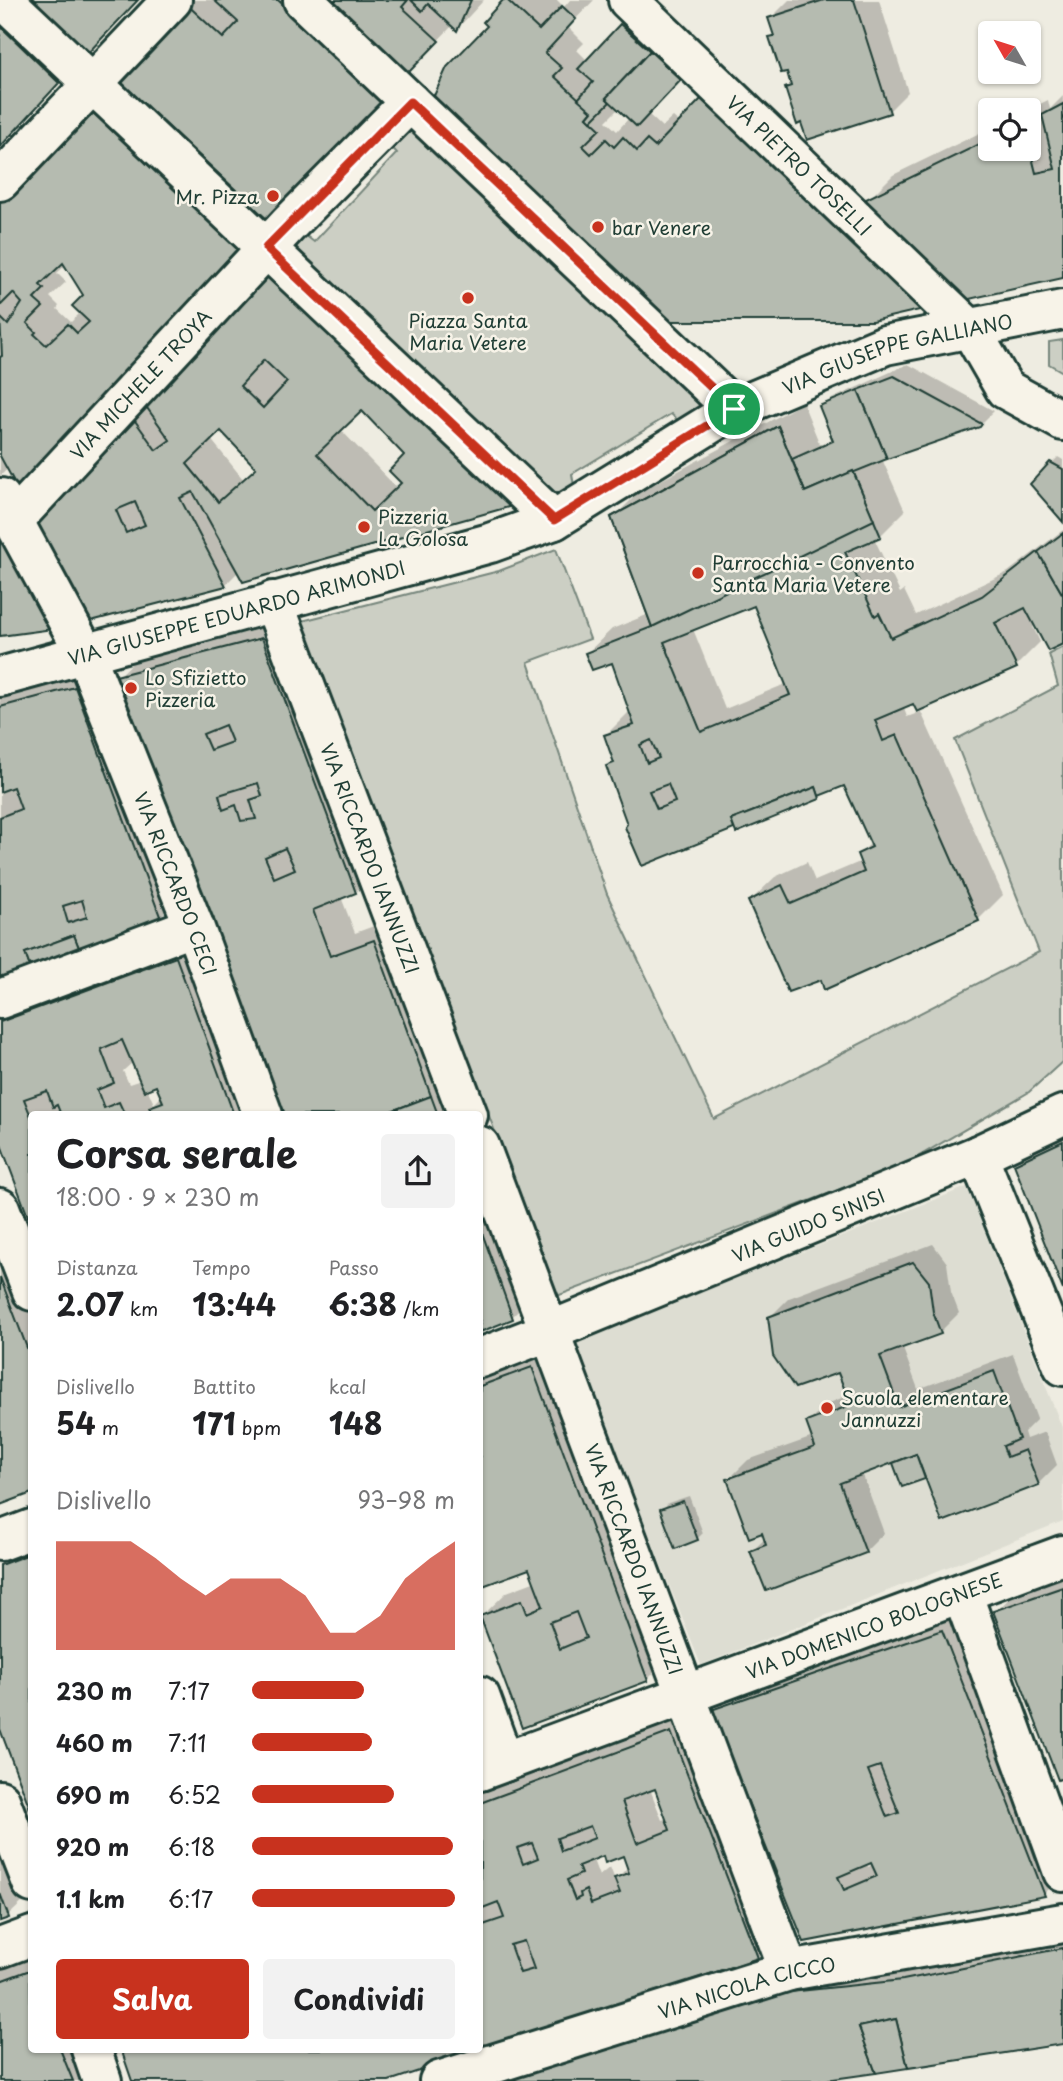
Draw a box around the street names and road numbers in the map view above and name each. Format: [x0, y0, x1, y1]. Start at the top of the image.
street label: VIA PIETRO TOSELLI [721, 88, 878, 242]
street label: VIA MICHELE TROYA [63, 302, 217, 466]
street label: VIA GIUSEPPE GALLIANO [778, 306, 1015, 401]
street label: VIA GIUSEPPE EDUARDO ARIMONDI [64, 553, 408, 672]
street label: VIA RICCARDO IANNUZZI [314, 739, 427, 978]
street label: VIA RICCARDO CECI [128, 787, 225, 979]
street label: VIA GUIDO SINISI [727, 1181, 889, 1269]
street label: VIA RICCARDO IANNUZZI [579, 1439, 691, 1679]
street label: VIA DOMENICO BOLOGNESE [741, 1565, 1006, 1686]
street label: VIA NICOLA CICCO [654, 1949, 838, 2025]

